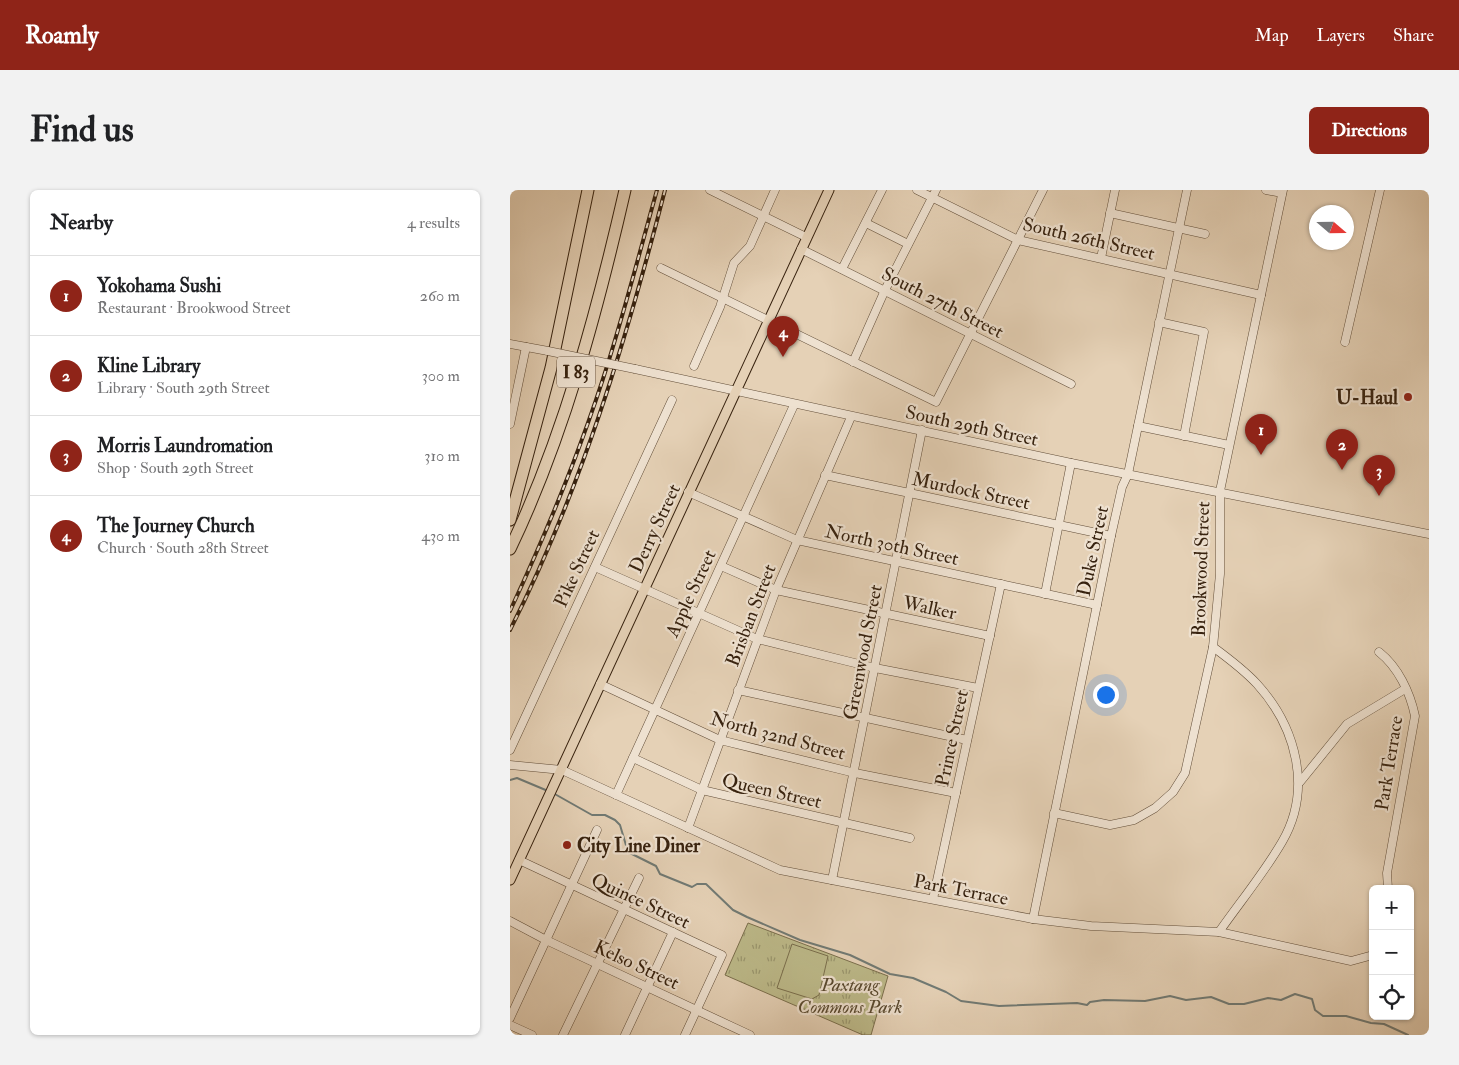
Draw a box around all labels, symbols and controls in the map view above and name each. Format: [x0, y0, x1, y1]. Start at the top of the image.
text: Roamly [25, 20, 99, 51]
text: Map [1255, 24, 1289, 47]
text: Layers [1317, 24, 1365, 47]
text: Share [1393, 24, 1434, 47]
button: Directions [1309, 107, 1429, 154]
text: Find us [30, 108, 134, 152]
north arrow [1309, 205, 1354, 250]
text: Nearby [50, 209, 113, 236]
street label: South 26th Street [1020, 212, 1157, 266]
text: 4 results [407, 213, 460, 233]
street label: South 27th Street [877, 262, 1008, 344]
text: Yokohama Sushi [97, 274, 221, 298]
text: 1 [63, 286, 69, 306]
text: 260 m [420, 286, 460, 306]
text: Restaurant · Brookwood Street [97, 298, 290, 318]
pin: 4 [767, 316, 799, 357]
text: Kline Library [97, 354, 200, 378]
road number: I 83 [557, 356, 595, 388]
text: 2 [62, 366, 70, 386]
text: 300 m [422, 366, 460, 386]
text: Library · South 29th Street [97, 378, 270, 398]
place label: U-Haul [1336, 386, 1398, 410]
marker: U-Haul [1402, 391, 1414, 403]
street label: South 29th Street [903, 400, 1040, 452]
pin: 1 [1245, 414, 1277, 455]
pin: 2 [1326, 429, 1358, 470]
text: Morris Laundromation [97, 434, 273, 458]
text: 3 [63, 446, 69, 466]
text: 310 m [424, 446, 460, 466]
pin: 3 [1363, 455, 1395, 496]
text: Shop · South 29th Street [97, 458, 254, 478]
street label: Murdock Street [910, 467, 1032, 515]
street label: Derry Street [624, 480, 686, 577]
street label: Brookwood Street [1187, 501, 1215, 637]
street label: Duke Street [1072, 504, 1114, 599]
text: The Journey Church [97, 514, 255, 538]
street label: North 30th Street [823, 519, 961, 571]
text: 4 [62, 526, 70, 546]
text: 430 m [421, 526, 460, 546]
street label: Pike Street [549, 526, 605, 611]
text: Church · South 28th Street [97, 538, 269, 558]
street label: Apple Street [660, 546, 722, 642]
street label: Brisban Street [720, 561, 781, 670]
street label: Greenwood Street [838, 582, 888, 722]
street label: Walker [900, 590, 959, 625]
your location [1093, 682, 1119, 708]
street label: Prince Street [930, 688, 974, 789]
street label: North 32nd Street [708, 706, 848, 766]
street label: Park Terrace [1370, 714, 1408, 812]
street label: Queen Street [720, 768, 824, 814]
place label: City Line Diner [577, 834, 701, 859]
marker: City Line Diner [561, 839, 573, 851]
street label: Quince Street [587, 868, 694, 934]
street label: Park Terrace [911, 869, 1010, 911]
map controls [1369, 885, 1414, 1020]
button: + [1369, 885, 1414, 930]
button: − [1369, 930, 1414, 975]
street label: Kelso Street [590, 935, 683, 995]
park label: Paxtang Commons Park [798, 973, 903, 1019]
button: locate [1369, 975, 1414, 1020]

